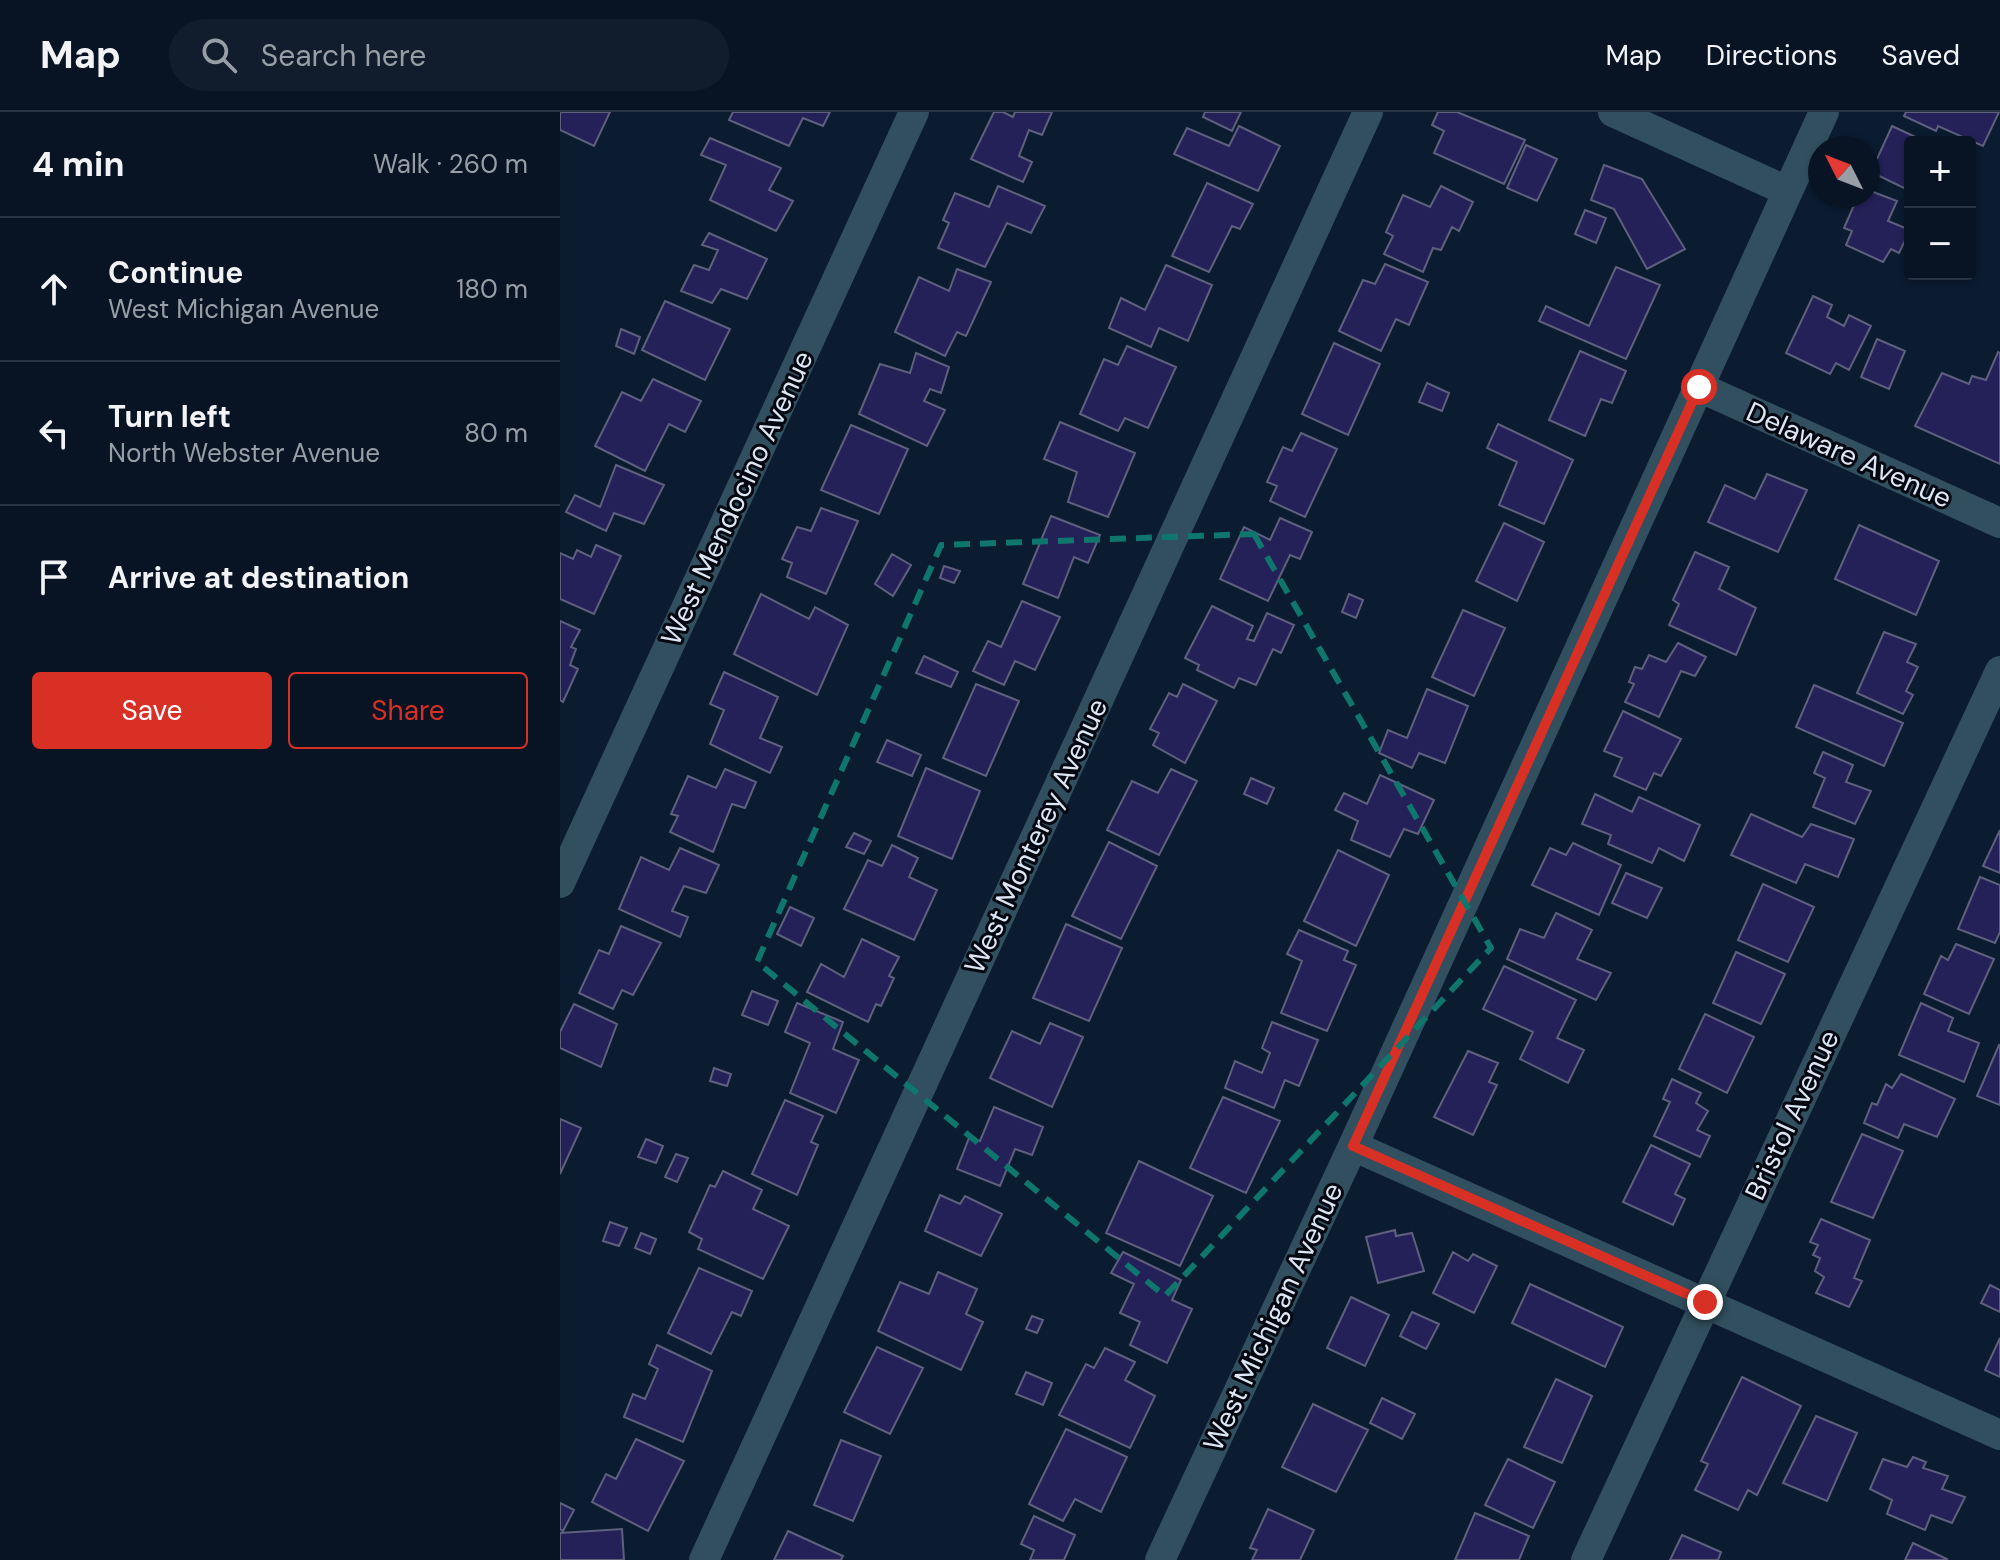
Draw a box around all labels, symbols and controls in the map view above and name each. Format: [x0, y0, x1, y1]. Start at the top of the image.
search box [169, 19, 729, 91]
text: Map [40, 30, 121, 80]
icon: search [197, 33, 241, 77]
text: Search here [261, 36, 426, 75]
text: Map [1605, 37, 1662, 74]
text: Directions [1706, 37, 1838, 74]
text: Saved [1882, 37, 1960, 74]
north arrow [1808, 136, 1880, 208]
map controls [1904, 136, 1976, 280]
button: + [1904, 136, 1976, 208]
text: 4 min [32, 142, 124, 187]
text: Walk · 260 m [373, 147, 528, 181]
button: − [1904, 208, 1976, 280]
text: Continue [108, 253, 243, 292]
icon: ahead [32, 267, 76, 311]
text: 180 m [456, 272, 528, 306]
text: West Michigan Avenue [108, 292, 379, 326]
street label: West Mendocino Avenue [652, 345, 822, 651]
route start [1681, 369, 1717, 405]
street label: Delaware Avenue [1741, 393, 1957, 517]
text: Turn left [108, 397, 231, 436]
icon: left [32, 411, 76, 455]
text: 80 m [464, 416, 528, 450]
text: North Webster Avenue [108, 436, 380, 470]
icon: arrive [32, 555, 76, 599]
text: Arrive at destination [108, 558, 409, 597]
button: Save [32, 672, 272, 749]
button: Share [288, 672, 528, 749]
street label: West Monterey Avenue [956, 692, 1116, 980]
street label: Bristol Avenue [1736, 1024, 1848, 1206]
street label: West Michigan Avenue [1195, 1177, 1351, 1457]
route end [1687, 1284, 1723, 1320]

